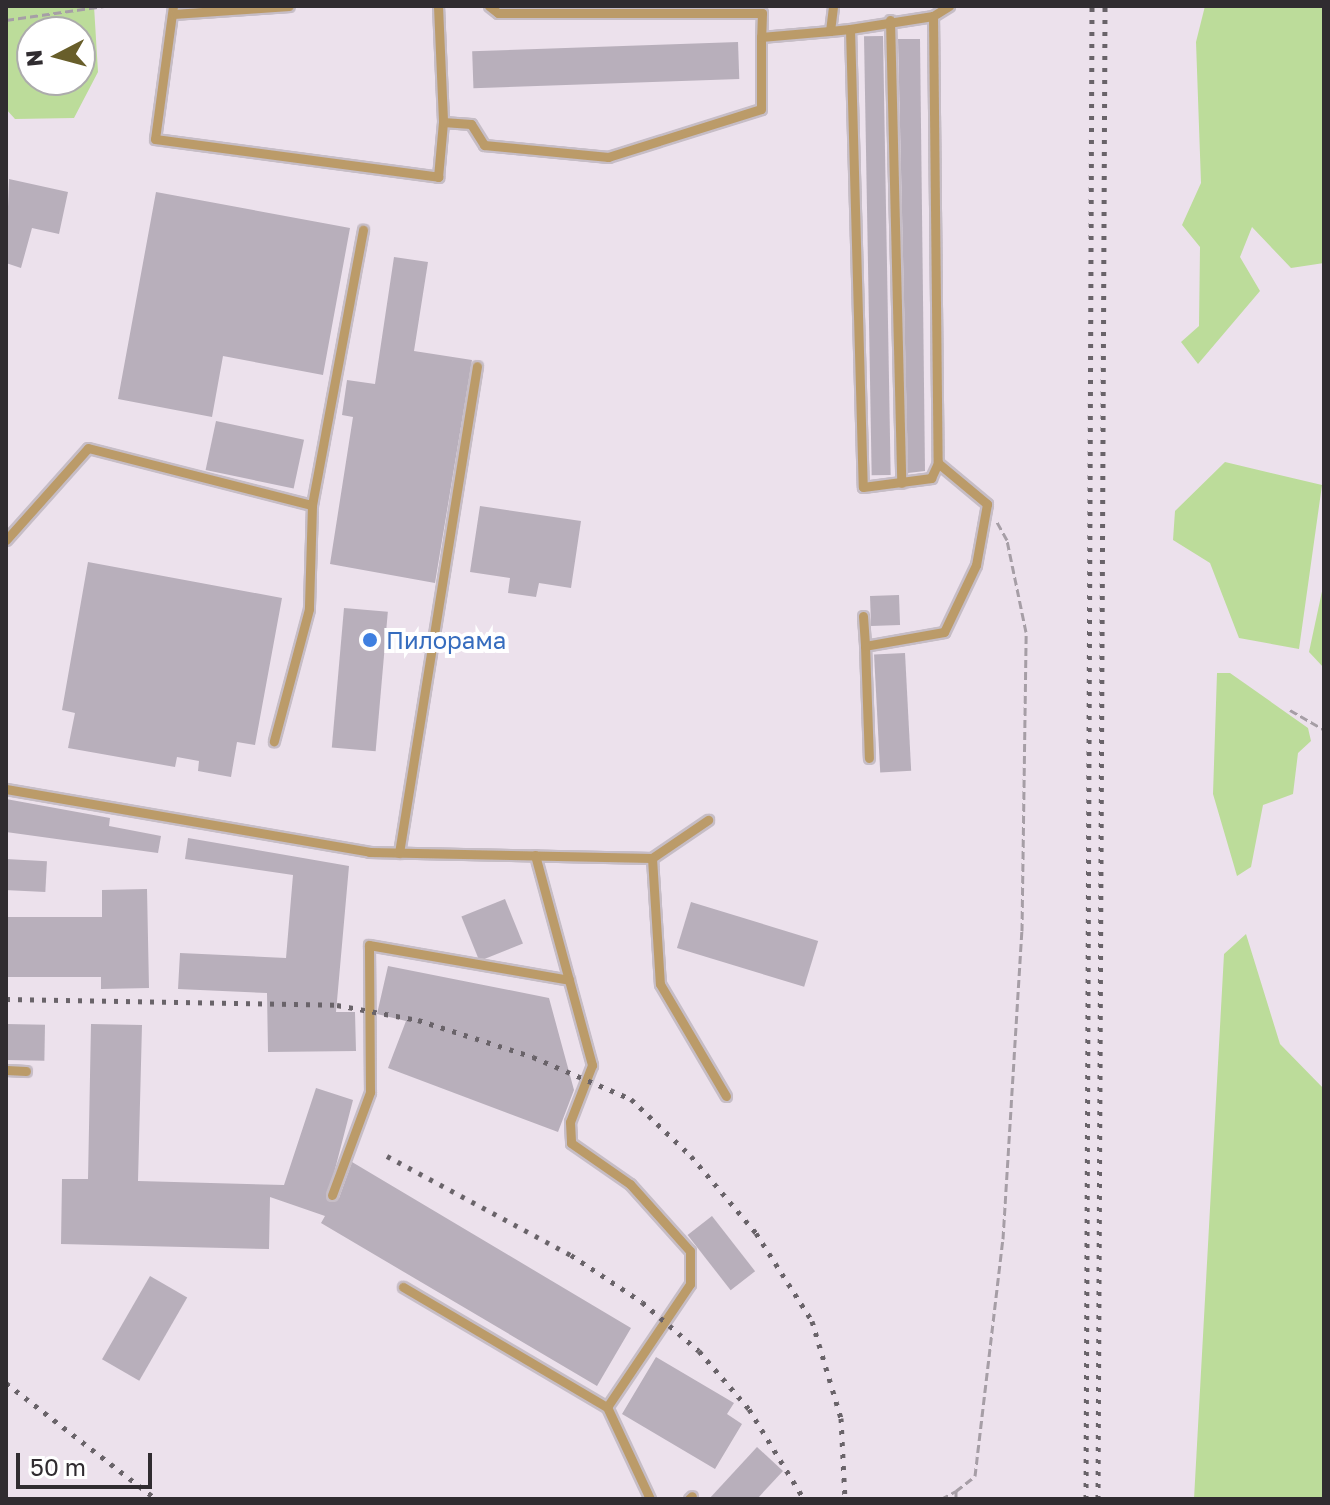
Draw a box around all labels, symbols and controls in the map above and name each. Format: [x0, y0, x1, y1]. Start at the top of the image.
north arrow [16, 16, 96, 96]
text: N [19, 49, 48, 68]
place label: Пилорама [386, 626, 506, 654]
marker: Пилорама [361, 631, 379, 649]
scale bar [20, 1437, 156, 1487]
text: 50 m [30, 1452, 86, 1481]

